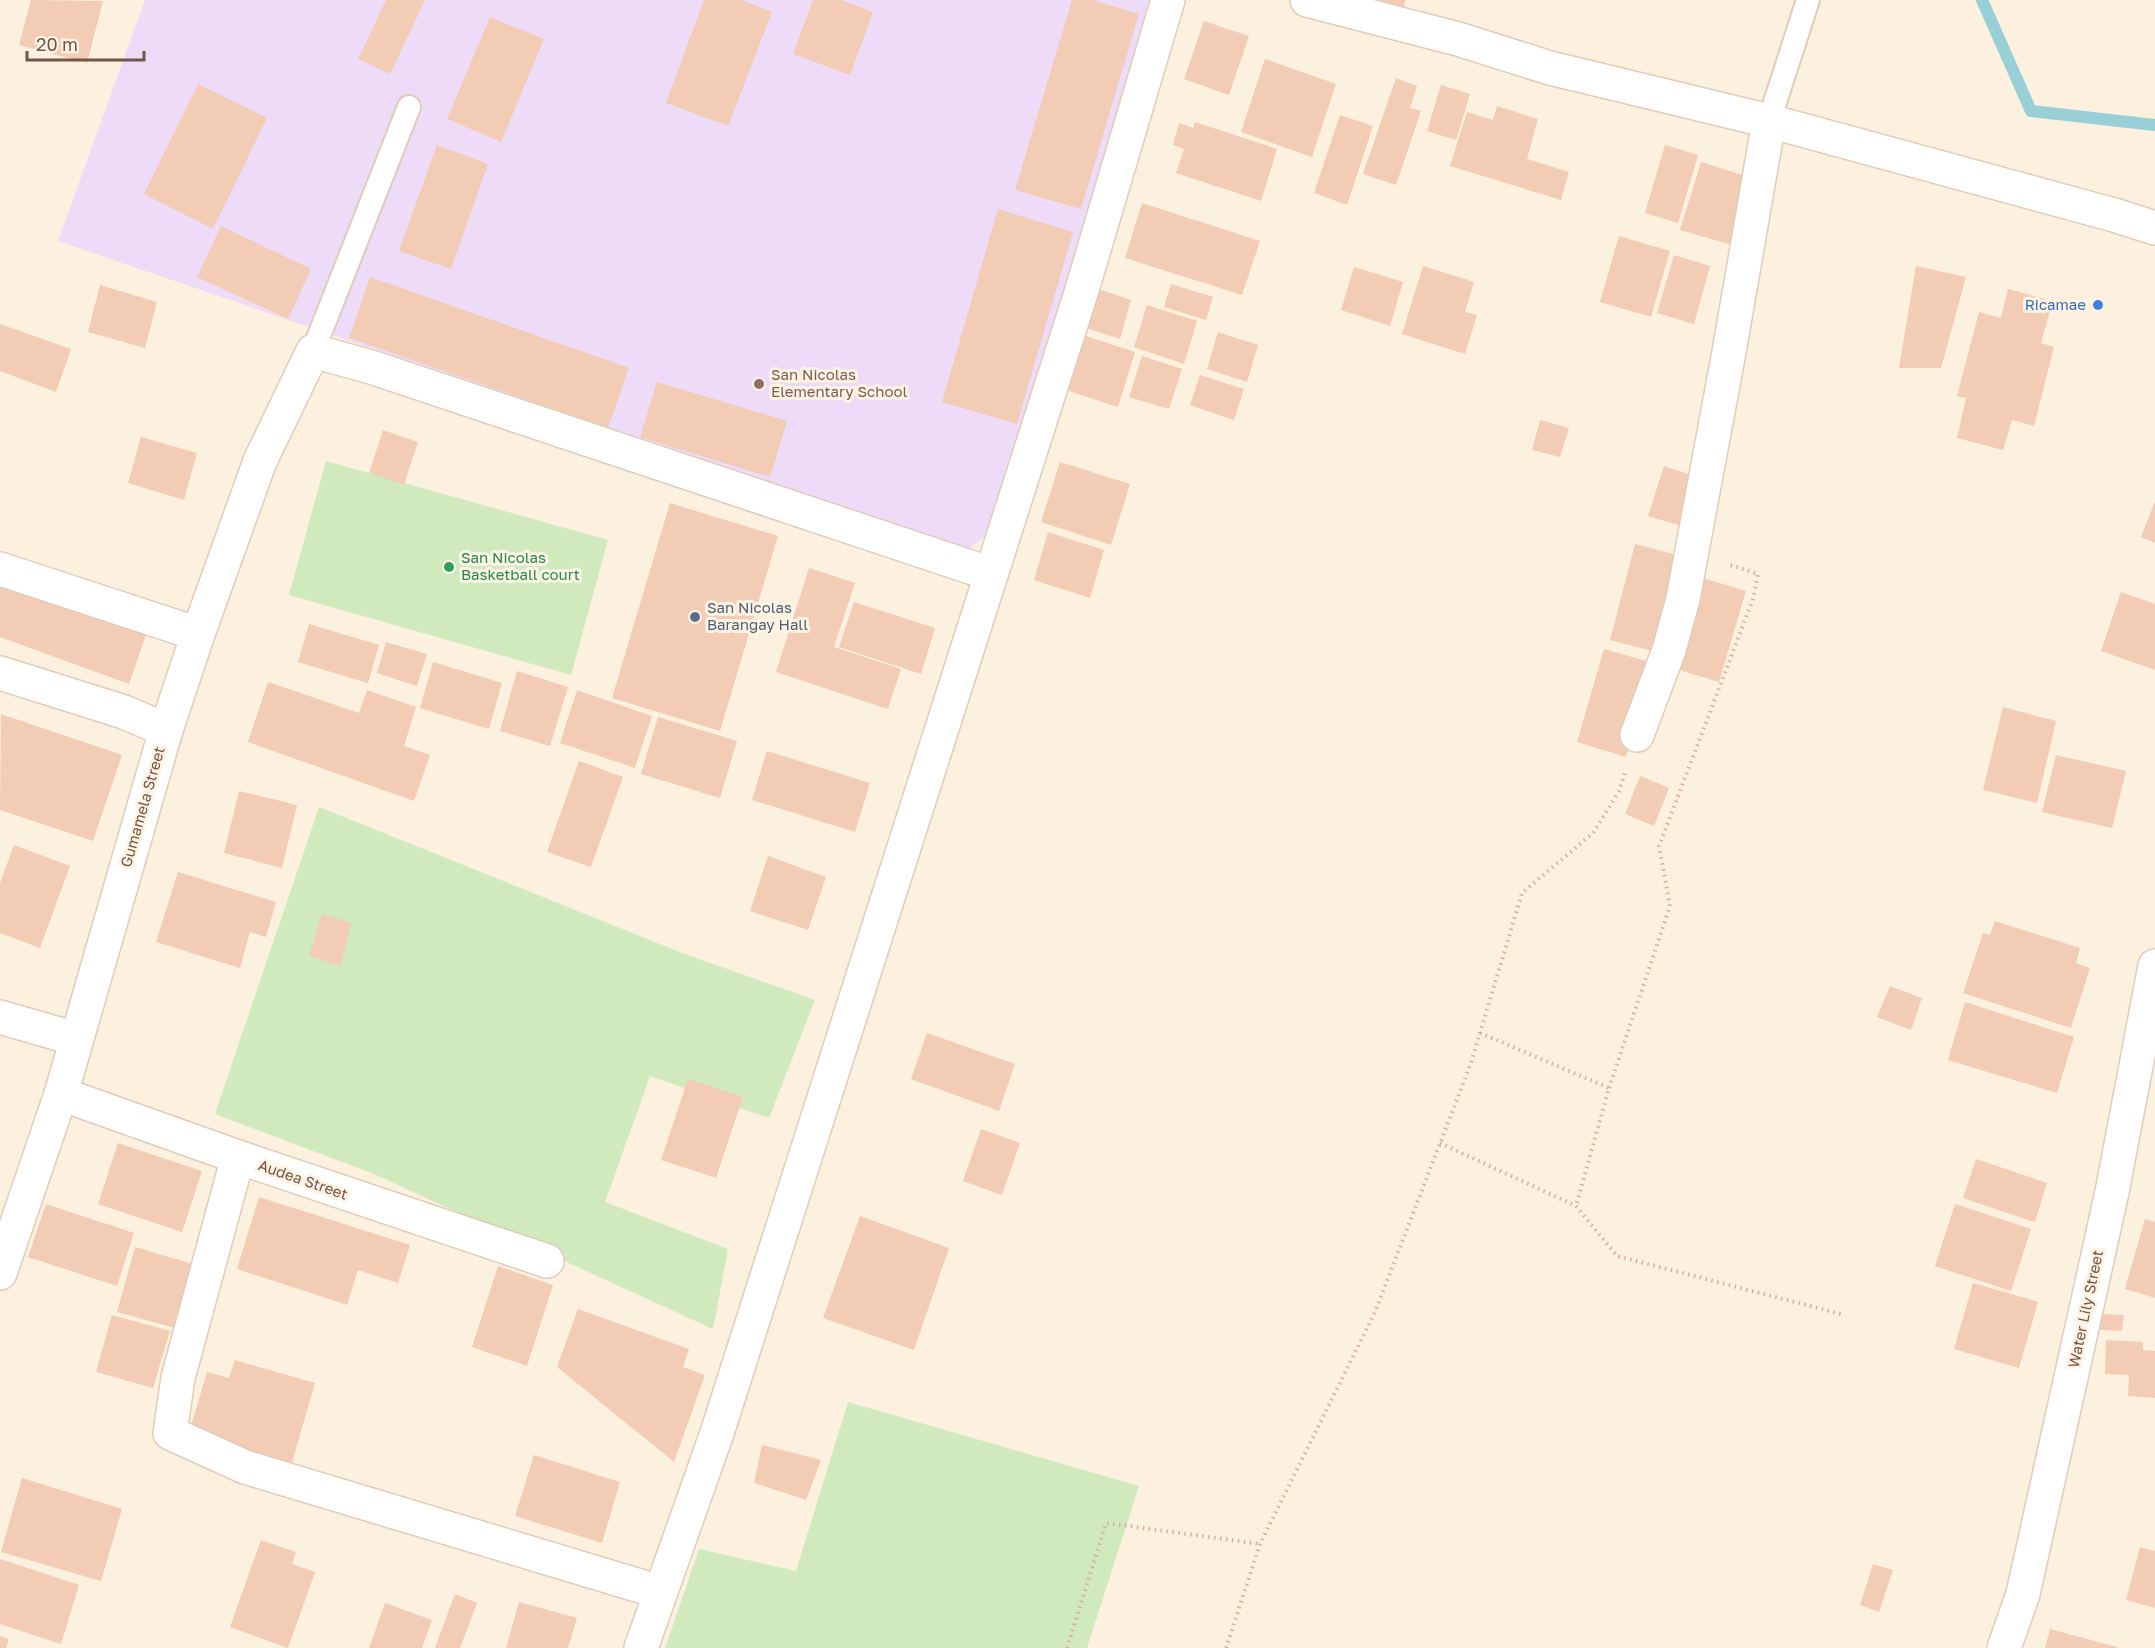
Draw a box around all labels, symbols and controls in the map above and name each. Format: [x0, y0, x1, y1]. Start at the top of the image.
scale bar [27, 24, 144, 62]
text: 20 m [36, 33, 78, 55]
place label: Ricamae [2025, 295, 2086, 313]
marker: Ricamae [2091, 298, 2105, 312]
place label: San Nicolas Elementary School [771, 365, 907, 400]
marker: San Nicolas Elementary School [752, 377, 766, 391]
place label: San Nicolas Basketball court [461, 548, 580, 583]
marker: San Nicolas Basketball court [442, 560, 456, 574]
place label: San Nicolas Barangay Hall [707, 598, 808, 633]
marker: San Nicolas Barangay Hall [688, 610, 702, 624]
street label: Gumamela Street [116, 744, 168, 869]
street label: Audea Street [256, 1155, 350, 1203]
street label: Water Lily Street [2064, 1248, 2106, 1369]

